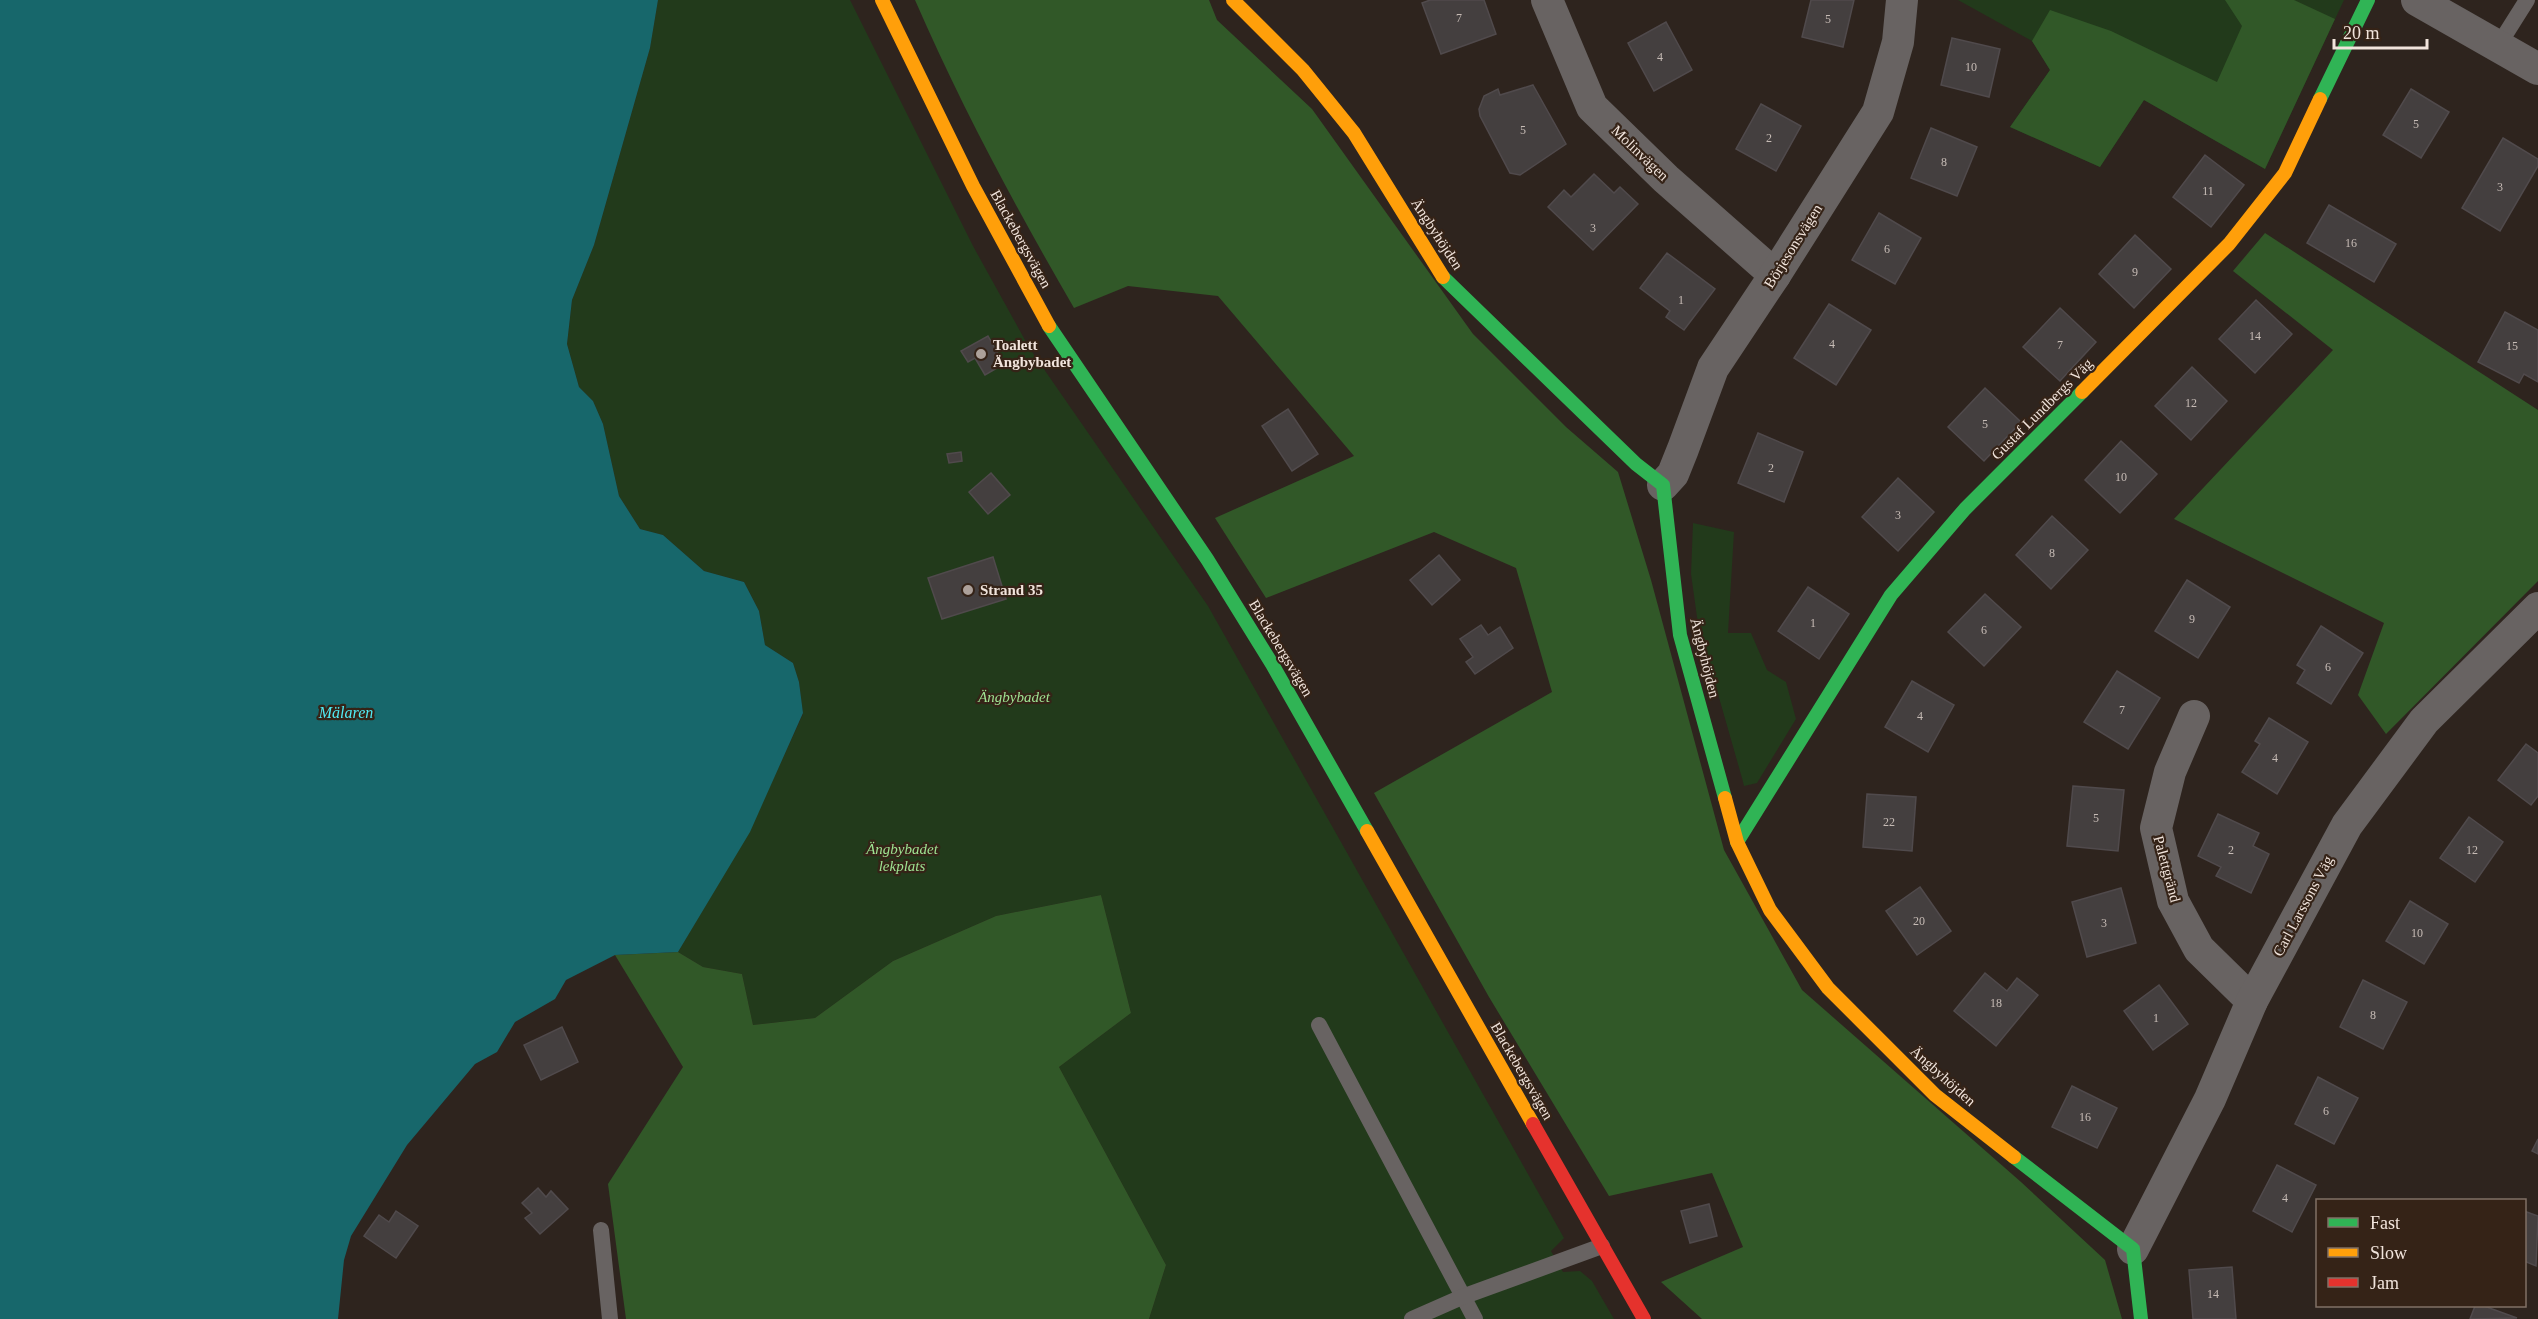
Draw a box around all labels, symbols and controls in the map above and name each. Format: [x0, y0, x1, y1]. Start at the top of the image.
house number: 7 [1456, 11, 1462, 25]
house number: 5 [1825, 12, 1831, 26]
scale bar [2334, 12, 2427, 50]
text: 20 m [2343, 23, 2380, 43]
house number: 4 [1657, 50, 1663, 64]
house number: 10 [1965, 60, 1977, 74]
house number: 5 [2413, 117, 2419, 131]
street label: Molinvägen [1608, 122, 1672, 184]
house number: 5 [1520, 123, 1526, 137]
house number: 2 [1766, 131, 1772, 145]
house number: 8 [1941, 155, 1947, 169]
house number: 3 [2497, 180, 2503, 194]
house number: 11 [2202, 184, 2214, 198]
street label: Blackebergsvägen [987, 187, 1055, 291]
street label: Ängbyhöjden [1408, 195, 1466, 273]
street label: Börjesonsvägen [1761, 201, 1825, 291]
house number: 3 [1590, 221, 1596, 235]
house number: 16 [2345, 236, 2357, 250]
house number: 6 [1884, 242, 1890, 256]
house number: 9 [2132, 265, 2138, 279]
house number: 1 [1678, 293, 1684, 307]
house number: 14 [2249, 329, 2261, 343]
place label: Toalett Ängbybadet [993, 337, 1071, 370]
house number: 4 [1829, 337, 1835, 351]
house number: 7 [2057, 338, 2063, 352]
house number: 15 [2506, 339, 2518, 353]
marker: Toalett Ängbybadet [974, 347, 988, 361]
street label: Gustaf Lundbergs Väg [1988, 355, 2096, 463]
house number: 12 [2185, 396, 2197, 410]
house number: 5 [1982, 417, 1988, 431]
house number: 2 [1768, 461, 1774, 475]
house number: 10 [2115, 470, 2127, 484]
house number: 3 [1895, 508, 1901, 522]
house number: 8 [2049, 546, 2055, 560]
place label: Strand 35 [980, 582, 1043, 598]
marker: Strand 35 [961, 583, 975, 597]
street label: Blackebergsvägen [1246, 597, 1316, 700]
house number: 9 [2189, 612, 2195, 626]
street label: Ängbyhöjden [1687, 616, 1723, 700]
house number: 1 [1810, 616, 1816, 630]
house number: 6 [1981, 623, 1987, 637]
house number: 6 [2325, 660, 2331, 674]
park label: Ängbybadet [977, 689, 1051, 705]
house number: 7 [2119, 703, 2125, 717]
water label: Mälaren [318, 704, 373, 721]
house number: 4 [1917, 709, 1923, 723]
house number: 4 [2272, 751, 2278, 765]
house number: 5 [2093, 811, 2099, 825]
house number: 22 [1883, 815, 1895, 829]
street label: Palettgränd [2150, 834, 2184, 905]
park label: Ängbybadet lekplats [865, 841, 939, 874]
house number: 2 [2228, 843, 2234, 857]
house number: 12 [2466, 843, 2478, 857]
street label: Carl Larssons Väg [2270, 853, 2336, 959]
house number: 20 [1913, 914, 1925, 928]
house number: 3 [2101, 916, 2107, 930]
house number: 10 [2411, 926, 2423, 940]
house number: 18 [1990, 996, 2002, 1010]
house number: 8 [2370, 1008, 2376, 1022]
house number: 1 [2153, 1011, 2159, 1025]
street label: Blackebergsvägen [1488, 1020, 1557, 1123]
street label: Ängbyhöjden [1907, 1043, 1979, 1110]
house number: 6 [2323, 1104, 2329, 1118]
house number: 16 [2079, 1110, 2091, 1124]
house number: 4 [2282, 1191, 2288, 1205]
legend [2316, 1199, 2526, 1307]
text: Fast [2370, 1213, 2400, 1233]
text: Slow [2370, 1243, 2407, 1263]
text: Jam [2370, 1273, 2399, 1293]
house number: 14 [2207, 1287, 2219, 1301]

